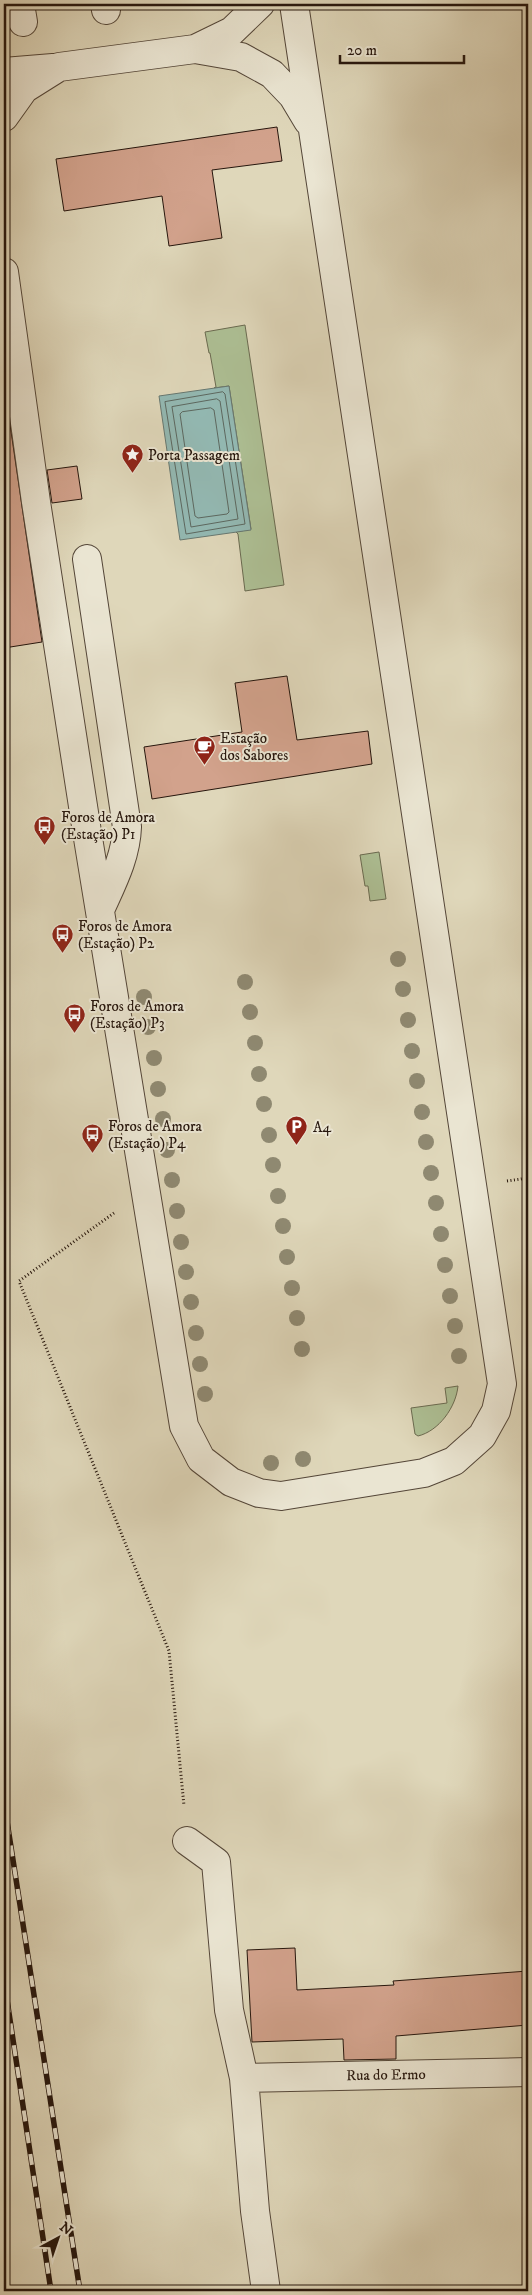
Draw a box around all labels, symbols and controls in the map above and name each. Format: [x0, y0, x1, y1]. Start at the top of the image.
scale bar [340, 32, 463, 64]
text: 20 m [347, 41, 377, 60]
place icon: Porta Passagem [120, 443, 144, 474]
place label: Porta Passagem [148, 446, 240, 465]
place label: Estação dos Sabores [220, 729, 288, 765]
cafe icon: Estação dos Sabores [192, 735, 216, 766]
place label: Foros de Amora (Estação) P1 [61, 808, 156, 844]
bus stop icon: Foros de Amora (Estação) P1 [33, 814, 57, 845]
place label: Foros de Amora (Estação) P2 [78, 917, 173, 953]
bus stop icon: Foros de Amora (Estação) P2 [50, 923, 74, 954]
place label: Foros de Amora (Estação) P3 [90, 997, 185, 1033]
bus stop icon: Foros de Amora (Estação) P3 [62, 1003, 86, 1034]
parking icon: A4 [285, 1115, 309, 1146]
place label: Foros de Amora (Estação) P4 [108, 1117, 203, 1153]
place label: A4 [313, 1118, 332, 1137]
bus stop icon: Foros de Amora (Estação) P4 [80, 1123, 104, 1154]
street label: Rua do Ermo [346, 2065, 426, 2085]
north arrow [32, 2212, 82, 2262]
text: N [56, 2218, 76, 2240]

